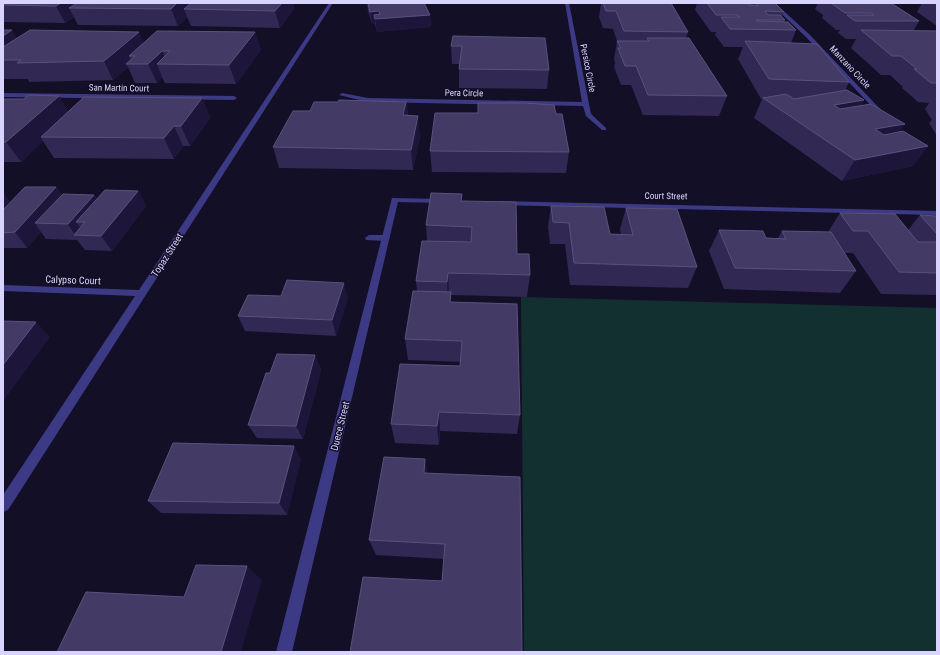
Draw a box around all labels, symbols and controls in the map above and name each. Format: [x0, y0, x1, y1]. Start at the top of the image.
street label: Persico Circle [578, 43, 598, 93]
street label: Manzano Circle [828, 43, 872, 91]
street label: San Martin Court [89, 82, 150, 94]
street label: Pera Circle [445, 88, 483, 98]
street label: Court Street [645, 191, 688, 201]
street label: Topaz Street [149, 231, 185, 279]
street label: Calypso Court [45, 274, 101, 286]
street label: Duece Street [329, 400, 351, 452]

